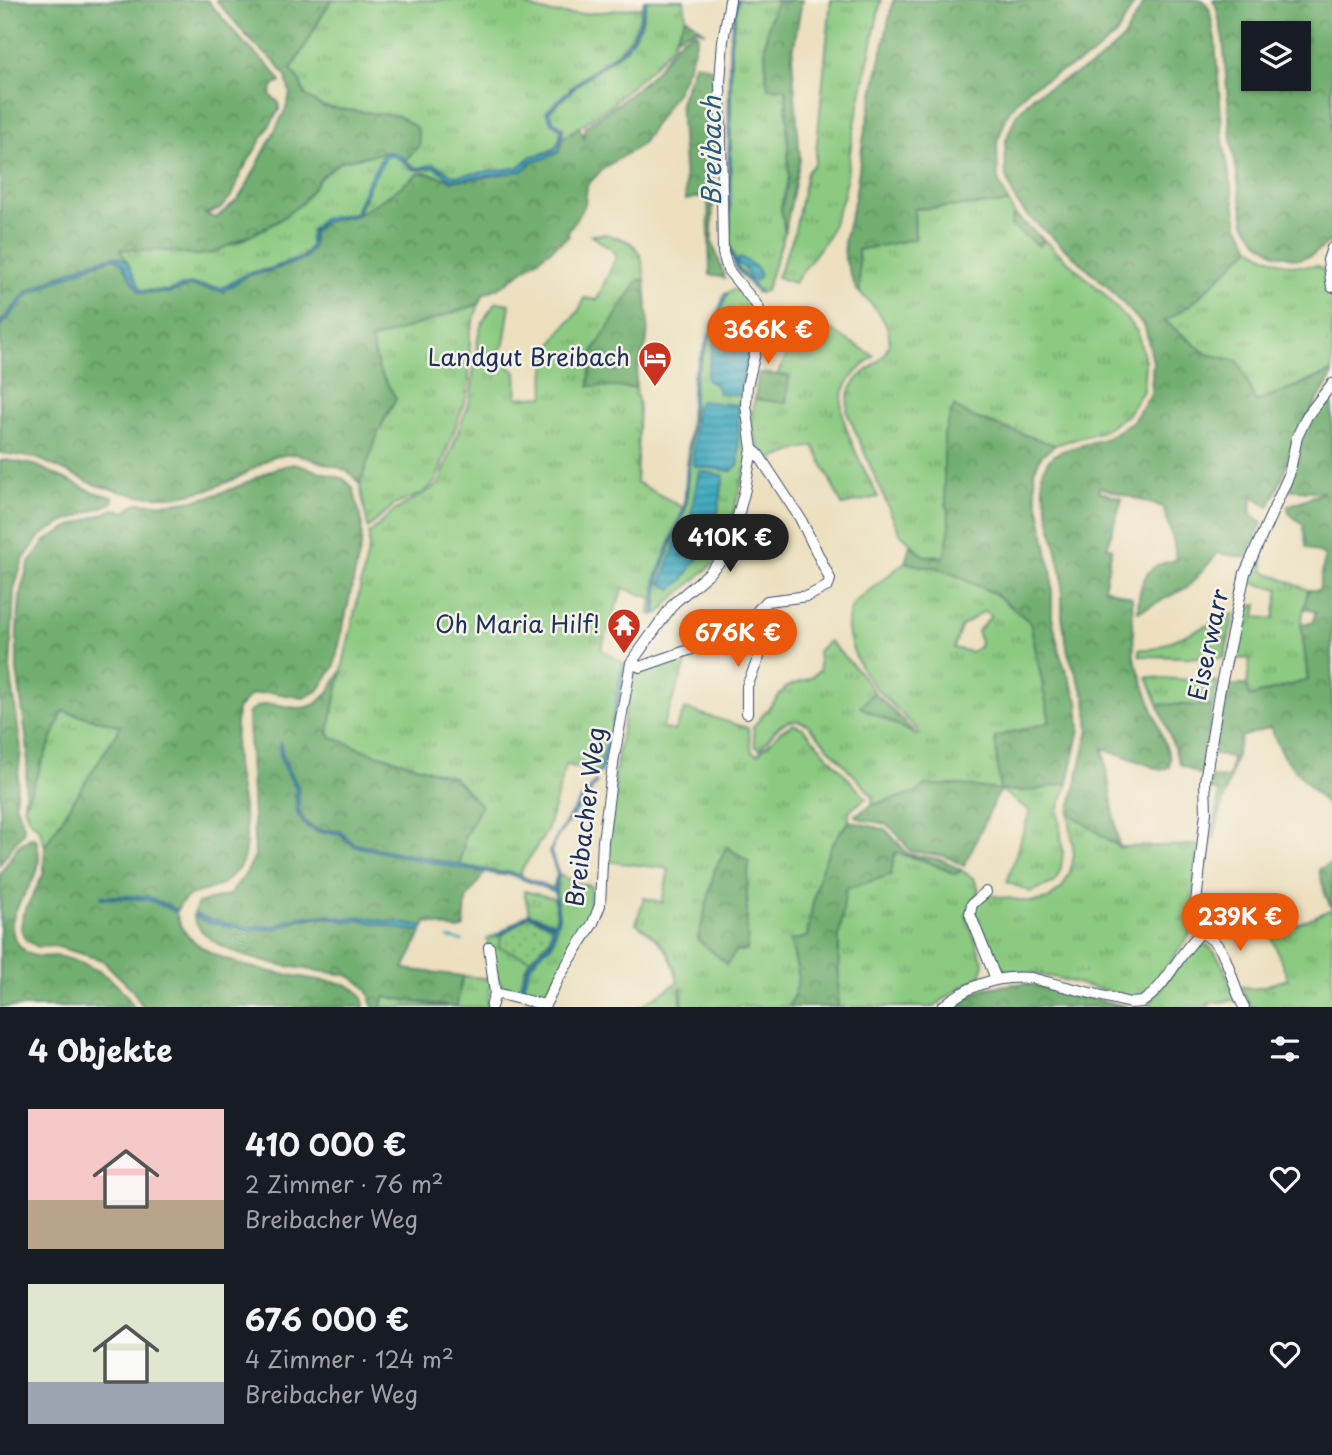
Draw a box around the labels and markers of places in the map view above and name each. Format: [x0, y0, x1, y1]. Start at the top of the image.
pin: 366K € [711, 306, 825, 366]
place label: Landgut Breibach [428, 338, 630, 374]
hotel icon: Landgut Breibach [636, 339, 674, 388]
pin: 410K € [673, 514, 787, 574]
place label: Oh Maria Hilf! [435, 605, 600, 641]
temple icon: Oh Maria Hilf! [605, 606, 643, 655]
pin: 676K € [681, 610, 795, 669]
pin: 239K € [1183, 894, 1297, 953]

